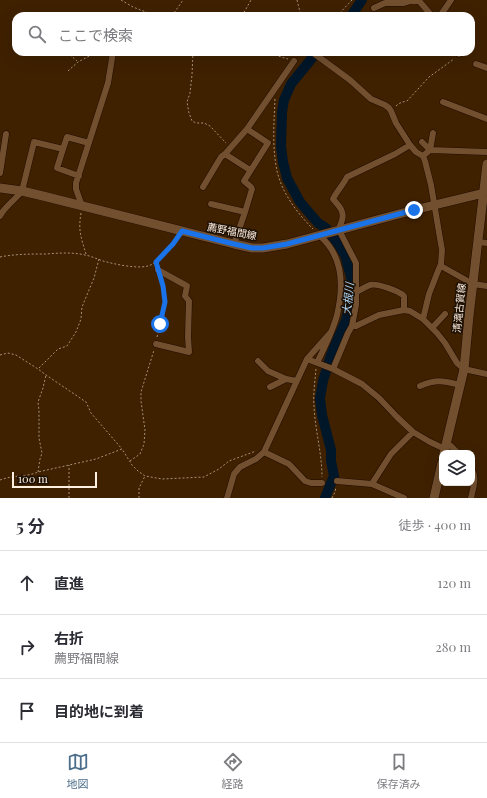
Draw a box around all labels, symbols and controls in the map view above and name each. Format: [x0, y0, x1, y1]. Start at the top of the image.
search box [12, 12, 475, 56]
icon: search [26, 23, 48, 45]
text: ここで検索 [58, 25, 133, 45]
route end [405, 201, 423, 219]
street label: 薦野福間線 [206, 219, 258, 243]
water label: 大根川 [338, 281, 357, 316]
street label: 清滝古賀線 [449, 282, 469, 334]
route start [151, 315, 169, 333]
map controls [439, 450, 475, 486]
button: layers [439, 450, 475, 486]
scale bar [12, 470, 97, 489]
text: 100 m [18, 471, 48, 486]
text: 5 分 [16, 514, 45, 536]
text: 徒歩 · 400 m [399, 516, 471, 533]
icon: ahead [16, 572, 38, 594]
text: 直進 [54, 573, 84, 593]
text: 120 m [437, 574, 471, 591]
text: 右折 [54, 628, 84, 648]
icon: right [16, 636, 38, 658]
text: 280 m [435, 638, 471, 655]
text: 薦野福間線 [54, 649, 119, 666]
icon: arrive [16, 700, 38, 722]
text: 目的地に到着 [54, 701, 144, 721]
tab: 地図 [67, 751, 89, 791]
tab: 経路 [222, 751, 244, 791]
tab: 保存済み [377, 751, 421, 791]

